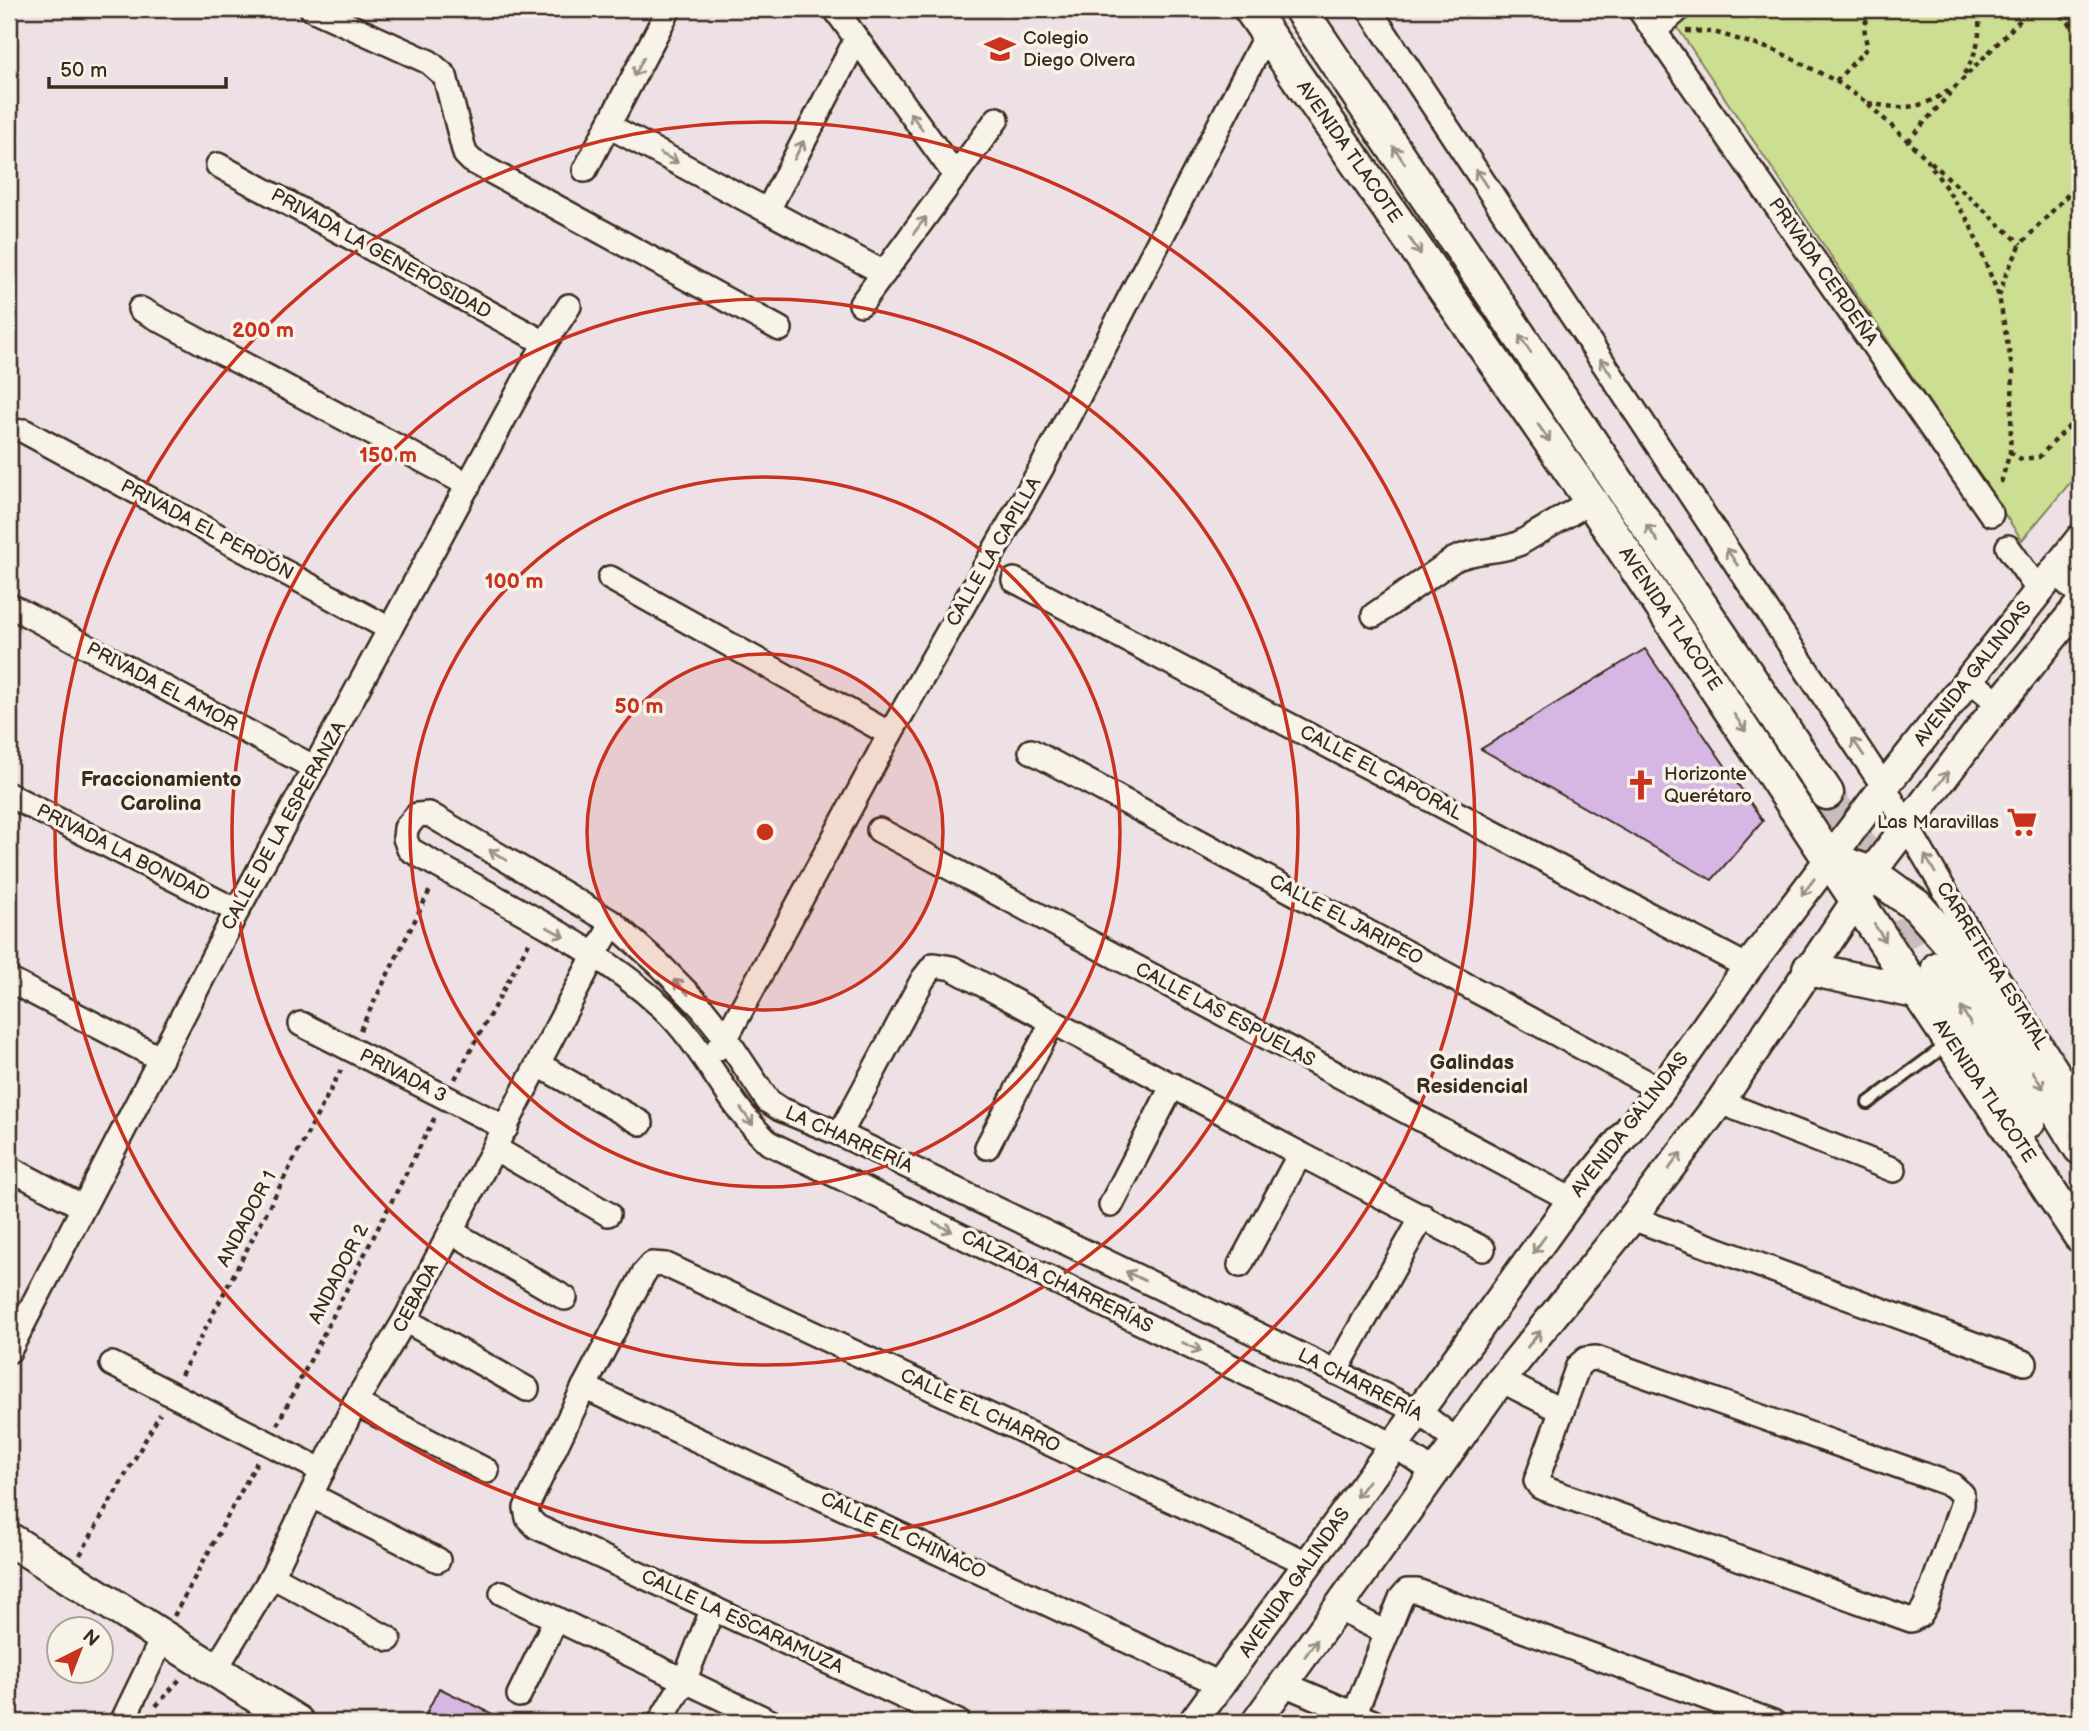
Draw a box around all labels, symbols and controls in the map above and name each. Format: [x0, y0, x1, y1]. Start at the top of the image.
place label: Colegio Diego Olvera [1023, 27, 1136, 72]
school or university icon: Colegio Diego Olvera [983, 32, 1017, 66]
scale bar [49, 46, 226, 90]
one-way arrow [631, 57, 645, 77]
text: 50 m [60, 58, 107, 83]
street label: AVENIDA TLACOTE [1291, 76, 1407, 228]
one-way arrow [909, 112, 924, 131]
one-way arrow [793, 140, 806, 161]
one-way arrow [1391, 146, 1406, 165]
one-way arrow [659, 151, 679, 165]
one-way arrow [1474, 168, 1488, 188]
street label: PRIVADA LA GENEROSIDAD [267, 184, 495, 324]
street label: PRIVADA CERDEÑA [1763, 194, 1883, 351]
one-way arrow [913, 216, 927, 235]
one-way arrow [1408, 236, 1422, 255]
text: 200 m [232, 318, 294, 343]
one-way arrow [1518, 335, 1533, 354]
one-way arrow [1599, 358, 1614, 377]
one-way arrow [1537, 423, 1551, 442]
text: 150 m [359, 443, 417, 468]
street label: CALLE LA CAPILLA [942, 473, 1046, 631]
street label: PRIVADA EL PERDÓN [117, 474, 298, 585]
one-way arrow [1645, 524, 1659, 543]
street label: AVENIDA TLACOTE [1613, 543, 1727, 695]
one-way arrow [1725, 548, 1739, 567]
text: 100 m [485, 569, 543, 594]
street label: AVENIDA GALINDAS [1909, 597, 2037, 751]
street label: PRIVADA EL AMOR [83, 637, 241, 737]
text: 50 m [615, 694, 663, 719]
one-way arrow [1733, 713, 1747, 733]
street label: CALLE DE LA ESPERANZA [217, 717, 351, 934]
street label: CALLE EL CAPORAL [1296, 720, 1466, 826]
one-way arrow [1850, 737, 1864, 757]
place label: Horizonte Querétaro [1664, 763, 1752, 808]
district label: Fraccionamiento Carolina [81, 767, 241, 816]
church icon: Horizonte Querétaro [1624, 768, 1658, 802]
one-way arrow [1934, 771, 1949, 790]
street label: PRIVADA LA BONDAD [33, 799, 214, 907]
supermarket icon: Las Maravillas [2005, 805, 2039, 839]
place label: Las Maravillas [1877, 811, 1999, 834]
centre of rings [753, 820, 777, 844]
one-way arrow [488, 847, 508, 861]
one-way arrow [1923, 854, 1937, 874]
street label: CALLE EL JARIPEO [1265, 870, 1427, 970]
one-way arrow [1800, 877, 1815, 896]
street label: CARRETERA ESTATAL [1931, 878, 2053, 1054]
one-way arrow [1872, 923, 1887, 942]
one-way arrow [545, 926, 566, 939]
street label: CALLE LAS ESPUELAS [1131, 958, 1319, 1072]
one-way arrow [673, 979, 690, 996]
one-way arrow [1959, 1006, 1973, 1026]
street label: AVENIDA TLACOTE [1927, 1015, 2041, 1167]
street label: PRIVADA 3 [356, 1044, 450, 1108]
street label: AVENIDA GALINDAS [1566, 1048, 1694, 1202]
district label: Galindas Residencial [1416, 1050, 1528, 1099]
one-way arrow [2030, 1070, 2045, 1089]
street label: LA CHARRERÍA [782, 1101, 917, 1179]
one-way arrow [739, 1107, 754, 1126]
one-way arrow [1668, 1152, 1683, 1171]
street label: ANDADOR 1 [212, 1167, 282, 1271]
street label: ANDADOR 2 [304, 1220, 374, 1328]
one-way arrow [932, 1221, 953, 1234]
street label: CALZADA CHARRERÍAS [957, 1225, 1157, 1338]
one-way arrow [1532, 1235, 1546, 1254]
street label: CEBADA [388, 1259, 444, 1337]
one-way arrow [1125, 1268, 1146, 1282]
one-way arrow [1526, 1331, 1542, 1349]
one-way arrow [1181, 1341, 1202, 1354]
street label: LA CHARRERÍA [1294, 1343, 1427, 1427]
street label: CALLE EL CHARRO [896, 1364, 1064, 1458]
one-way arrow [1355, 1479, 1369, 1498]
street label: CALLE EL CHINACO [817, 1488, 989, 1584]
street label: AVENIDA GALINDAS [1235, 1504, 1355, 1662]
street label: CALLE LA ESCARAMUZA [637, 1565, 847, 1679]
north arrow [46, 1616, 116, 1686]
text: N [77, 1625, 103, 1652]
one-way arrow [1303, 1638, 1318, 1657]

